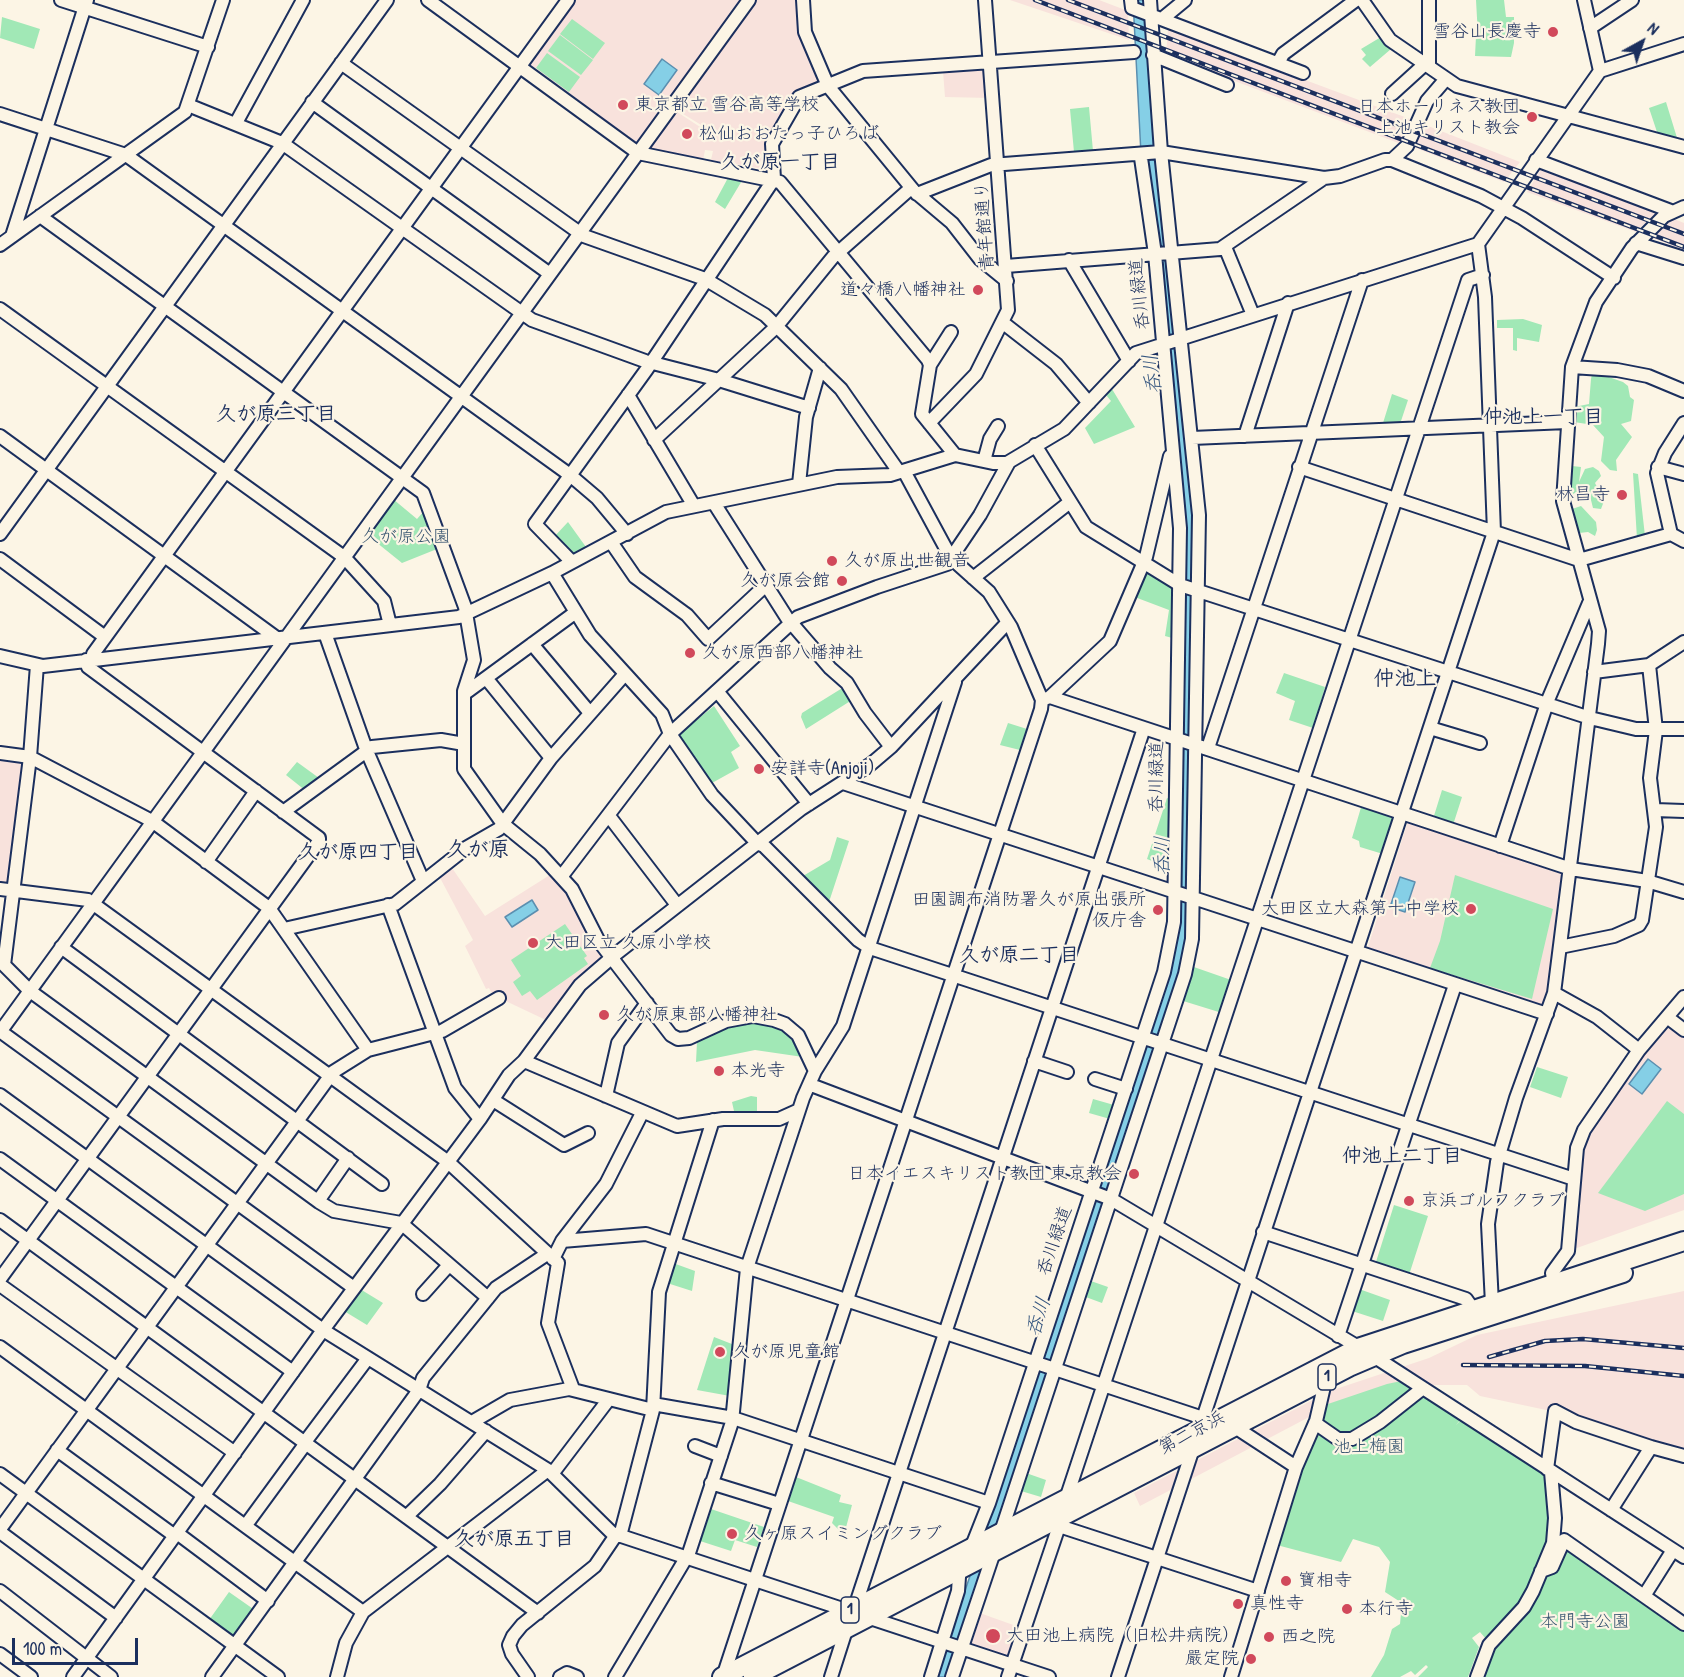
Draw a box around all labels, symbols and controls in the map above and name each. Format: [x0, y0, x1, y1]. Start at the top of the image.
north arrow [1612, 12, 1672, 72]
text: N [1643, 17, 1664, 39]
place label: 雪谷山長慶寺 [1433, 21, 1541, 43]
marker: 雪谷山長慶寺 [1546, 25, 1560, 39]
place label: 東京都立 雪谷高等学校 [635, 94, 819, 116]
place label: 日本ホーリネス教団 上池キリスト教会 [1358, 96, 1520, 138]
marker: 東京都立 雪谷高等学校 [616, 98, 630, 112]
marker: 日本ホーリネス教団 上池キリスト教会 [1525, 110, 1539, 124]
place label: 松仙おおたっ子ひろば [699, 123, 879, 145]
marker: 松仙おおたっ子ひろば [680, 127, 694, 141]
district label: 久が原一丁目 [720, 151, 840, 175]
street label: 青年館通り [971, 180, 999, 272]
street label: 呑川緑道 [1125, 257, 1155, 331]
place label: 道々橋八幡神社 [840, 279, 966, 301]
marker: 道々橋八幡神社 [971, 283, 985, 297]
water label: 呑川 [1139, 353, 1167, 395]
district label: 久が原三丁目 [216, 403, 336, 427]
district label: 仲池上一丁目 [1483, 406, 1603, 430]
place label: 林昌寺 [1556, 484, 1610, 506]
marker: 林昌寺 [1615, 488, 1629, 502]
park label: 久が原公園 [361, 526, 451, 548]
place label: 久が原出世観音 [844, 550, 970, 572]
marker: 久が原出世観音 [825, 554, 839, 568]
place label: 久が原会館 [740, 570, 830, 592]
marker: 久が原会館 [835, 574, 849, 588]
place label: 久が原西部八幡神社 [702, 642, 864, 664]
marker: 久が原西部八幡神社 [683, 646, 697, 660]
district label: 仲池上 [1374, 666, 1436, 692]
street label: 呑川緑道 [1146, 741, 1168, 813]
place label: 安詳寺(Anjoji) [771, 758, 874, 780]
marker: 安詳寺(Anjoji) [752, 762, 766, 776]
water label: 呑川 [1151, 836, 1175, 876]
district label: 久が原 [447, 837, 509, 863]
district label: 久が原四丁目 [298, 841, 418, 865]
place label: 田園調布消防署久が原出張所 仮庁舎 [912, 889, 1146, 932]
place label: 大田区立大森第十中学校 [1261, 898, 1459, 920]
marker: 大田区立大森第十中学校 [1464, 902, 1478, 916]
marker: 田園調布消防署久が原出張所 仮庁舎 [1151, 903, 1165, 917]
place label: 大田区立 久原小学校 [545, 932, 711, 954]
marker: 大田区立 久原小学校 [526, 936, 540, 950]
district label: 久が原二丁目 [959, 944, 1079, 968]
place label: 久が原東部八幡神社 [616, 1004, 778, 1026]
marker: 久が原東部八幡神社 [597, 1008, 611, 1022]
place label: 本光寺 [731, 1060, 785, 1082]
marker: 本光寺 [712, 1064, 726, 1078]
district label: 仲池上二丁目 [1342, 1145, 1462, 1169]
place label: 日本イエスキリスト教団 東京教会 [848, 1163, 1122, 1185]
marker: 日本イエスキリスト教団 東京教会 [1127, 1167, 1141, 1181]
place label: 京浜ゴルフクラブ [1421, 1190, 1565, 1212]
marker: 京浜ゴルフクラブ [1402, 1194, 1416, 1208]
street label: 呑川緑道 [1033, 1203, 1077, 1279]
water label: 呑川 [1021, 1294, 1057, 1340]
place label: 久が原児童館 [732, 1341, 840, 1363]
marker: 久が原児童館 [713, 1345, 727, 1359]
road number: 1 [1318, 1364, 1336, 1390]
street label: 第二京浜 [1155, 1407, 1229, 1459]
park label: 池上梅園 [1333, 1436, 1405, 1458]
place label: 久ヶ原スイミングクラブ [744, 1523, 942, 1545]
marker: 久ヶ原スイミングクラブ [725, 1527, 739, 1541]
district label: 久が原五丁目 [454, 1528, 574, 1552]
place label: 寶相寺 [1298, 1570, 1352, 1592]
marker: 寶相寺 [1279, 1574, 1293, 1588]
place label: 真性寺 [1250, 1593, 1304, 1615]
road number: 1 [841, 1597, 859, 1623]
marker: 真性寺 [1231, 1597, 1245, 1611]
place label: 本行寺 [1359, 1598, 1413, 1620]
marker: 本行寺 [1340, 1602, 1354, 1616]
park label: 本門寺公園 [1540, 1611, 1630, 1633]
place label: 大田池上病院（旧松井病院） [1006, 1625, 1240, 1647]
scale bar [15, 1626, 141, 1664]
place label: 西之院 [1281, 1626, 1335, 1648]
marker: 大田池上病院（旧松井病院） [984, 1627, 1002, 1645]
marker: 西之院 [1262, 1630, 1276, 1644]
text: 100 m [23, 1636, 62, 1661]
place label: 嚴定院 [1185, 1648, 1239, 1670]
marker: 嚴定院 [1244, 1652, 1258, 1666]

